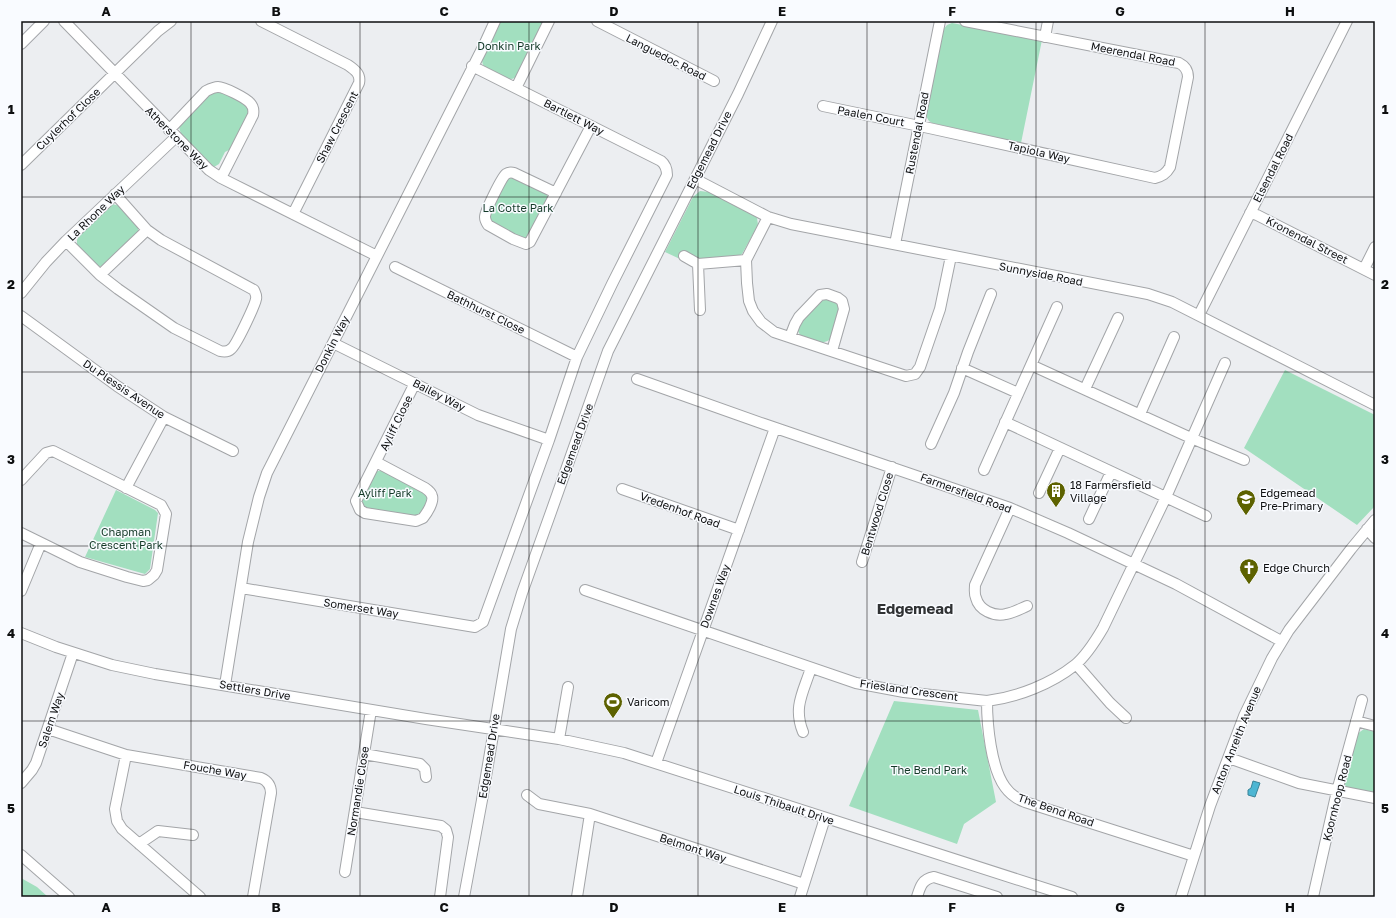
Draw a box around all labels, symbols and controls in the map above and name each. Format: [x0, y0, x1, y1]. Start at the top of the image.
text: A [101, 3, 111, 19]
text: B [271, 3, 281, 19]
text: C [439, 3, 449, 19]
text: D [609, 3, 619, 19]
text: E [778, 3, 786, 19]
text: F [948, 3, 956, 19]
text: G [1115, 3, 1125, 19]
text: H [1285, 3, 1295, 19]
street label: Languedoc Road [624, 31, 708, 82]
park label: Donkin Park [477, 39, 541, 52]
street label: Meerendal Road [1090, 39, 1176, 68]
street label: Cuylerhof Close [33, 85, 102, 153]
street label: Shaw Crescent [313, 89, 360, 165]
street label: Rustendal Road [902, 91, 931, 175]
street label: Bartlett Way [542, 96, 607, 137]
text: 1 [8, 101, 15, 117]
text: 1 [1382, 101, 1389, 117]
street label: Atherstone Way [143, 103, 212, 172]
street label: Paalen Court [836, 103, 906, 128]
street label: Edgemead Drive [683, 109, 734, 191]
street label: Elsendal Road [1250, 131, 1295, 204]
street label: Tapiola Way [1007, 138, 1071, 165]
street label: La Rhone Way [64, 182, 127, 243]
park label: La Cotte Park [482, 201, 554, 214]
street label: Kronendal Street [1264, 213, 1350, 266]
street label: Sunnyside Road [998, 259, 1084, 288]
text: 2 [7, 276, 15, 292]
text: 2 [1381, 276, 1389, 292]
street label: Bathhurst Close [445, 287, 527, 336]
street label: Donkin Way [312, 313, 351, 374]
street label: Du Plessis Avenue [81, 356, 168, 421]
street label: Bailey Way [411, 376, 468, 413]
street label: Ayliff Close [377, 393, 415, 453]
street label: Edgemead Drive [554, 401, 595, 486]
text: 3 [7, 451, 15, 467]
text: 3 [1381, 451, 1389, 467]
street label: Farmersfield Road [919, 470, 1014, 515]
street label: Bentwood Close [858, 471, 895, 557]
place label: 18 Farmersfield Village [1070, 478, 1151, 504]
building icon: 18 Farmersfield Village [1045, 480, 1067, 508]
park label: Ayliff Park [358, 486, 412, 499]
place label: Edgemead Pre-Primary [1260, 486, 1323, 512]
school or university icon: Edgemead Pre-Primary [1235, 488, 1257, 516]
street label: Vredenhof Road [638, 489, 722, 530]
park label: Chapman Crescent Park [89, 525, 163, 551]
church icon: Edge Church [1238, 557, 1260, 585]
place label: Edge Church [1263, 561, 1330, 574]
street label: Downes Way [697, 562, 732, 630]
street label: Somerset Way [323, 595, 399, 620]
district label: Edgemead [877, 599, 953, 617]
text: 4 [7, 625, 15, 641]
text: 4 [1381, 625, 1389, 641]
street label: Friesland Crescent [859, 676, 959, 703]
street label: Settlers Drive [218, 677, 292, 702]
street label: Anton Anreith Avenue [1208, 684, 1263, 796]
street label: Salem Way [35, 690, 66, 749]
sports icon: Varicom [602, 691, 624, 719]
place label: Varicom [627, 695, 670, 708]
street label: Edgemead Drive [475, 713, 502, 799]
street label: Normandie Close [344, 745, 371, 837]
street label: Koornhoop Road [1320, 754, 1353, 842]
street label: Fouche Way [183, 758, 248, 781]
park label: The Bend Park [891, 763, 967, 776]
street label: Louis Thibault Drive [732, 782, 836, 827]
street label: The Bend Road [1016, 790, 1096, 829]
text: 5 [7, 800, 15, 816]
text: 5 [1381, 800, 1389, 816]
street label: Belmont Way [658, 831, 728, 864]
text: A [101, 899, 111, 915]
text: B [271, 899, 281, 915]
text: C [439, 899, 449, 915]
text: D [609, 899, 619, 915]
text: E [778, 899, 786, 915]
text: F [948, 899, 956, 915]
text: G [1115, 899, 1125, 915]
text: H [1285, 899, 1295, 915]

